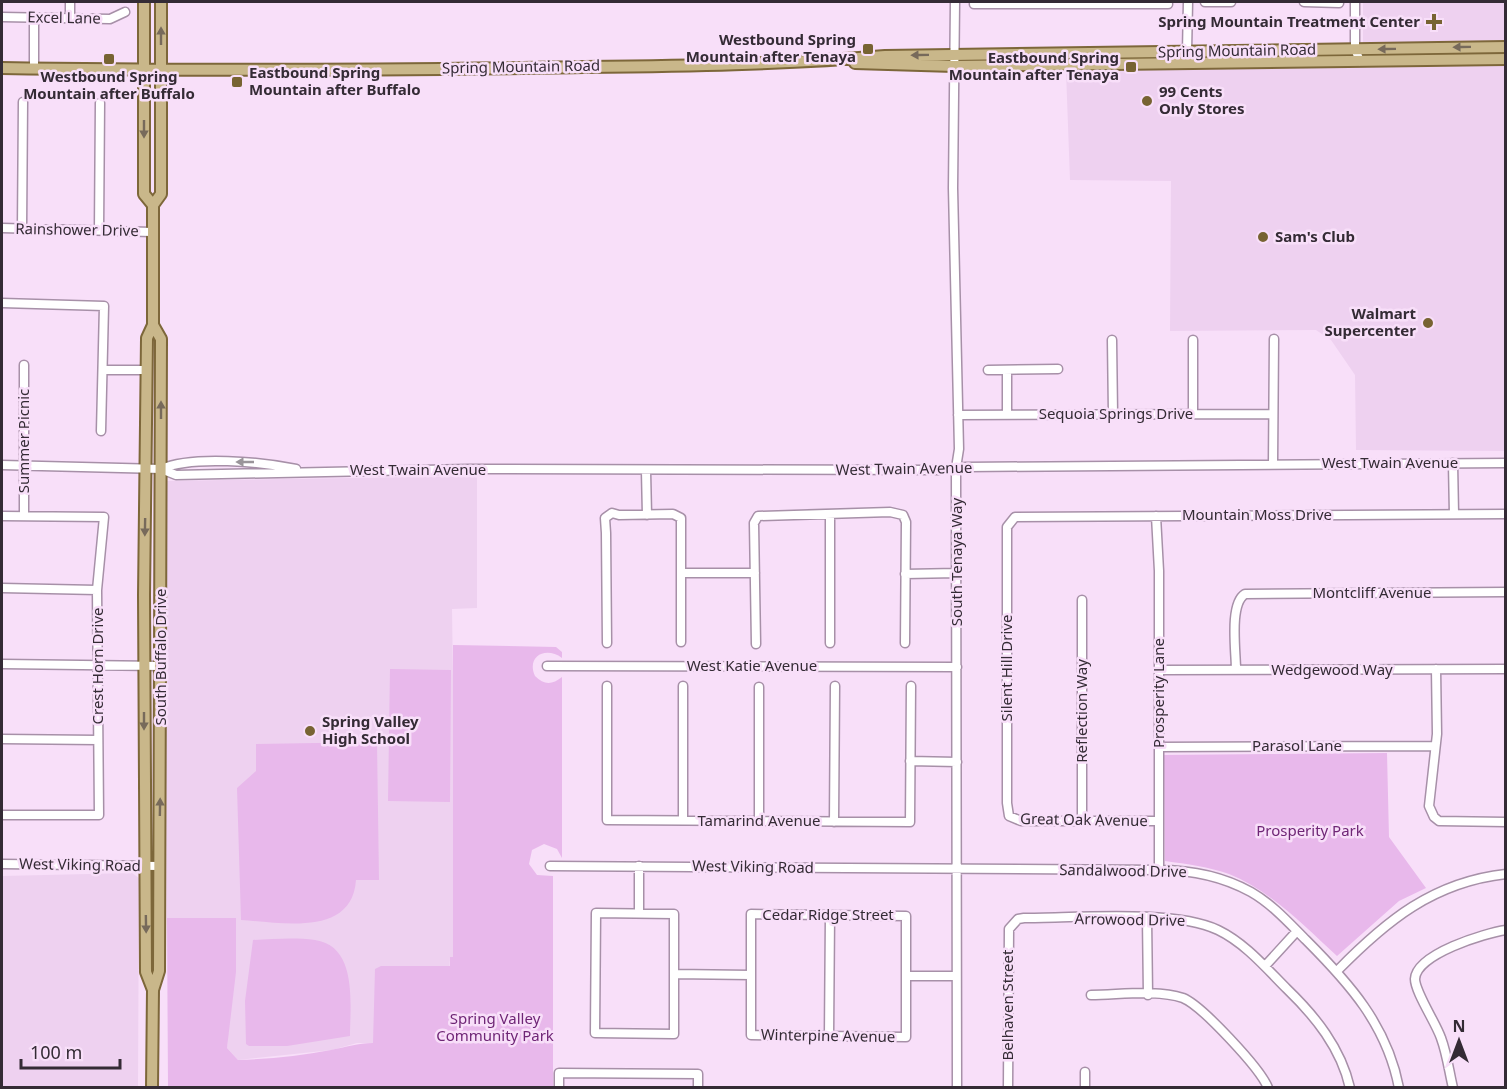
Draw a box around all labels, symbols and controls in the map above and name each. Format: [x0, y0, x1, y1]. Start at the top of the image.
street label: Excel Lane [27, 6, 101, 28]
place label: Spring Mountain Treatment Center [1158, 11, 1420, 31]
marker: Spring Mountain Treatment Center [1425, 13, 1443, 31]
one-way arrow [156, 27, 166, 46]
place label: Westbound Spring Mountain after Tenaya [686, 29, 856, 66]
street label: Spring Mountain Road [1158, 39, 1316, 61]
marker: Westbound Spring Mountain after Tenaya [861, 42, 875, 56]
one-way arrow [1453, 42, 1472, 52]
one-way arrow [1378, 44, 1397, 53]
place label: Eastbound Spring Mountain after Tenaya [949, 47, 1119, 84]
one-way arrow [910, 50, 929, 60]
marker: Westbound Spring Mountain after Buffalo [102, 52, 116, 66]
street label: Spring Mountain Road [442, 55, 600, 77]
marker: Eastbound Spring Mountain after Tenaya [1124, 60, 1138, 74]
place label: Eastbound Spring Mountain after Buffalo [249, 62, 421, 99]
place label: Westbound Spring Mountain after Buffalo [23, 66, 195, 103]
marker: Eastbound Spring Mountain after Buffalo [230, 75, 244, 89]
place label: 99 Cents Only Stores [1159, 81, 1245, 118]
marker: 99 Cents Only Stores [1140, 94, 1154, 108]
one-way arrow [139, 120, 149, 139]
street label: Rainshower Drive [15, 218, 139, 240]
place label: Sam's Club [1275, 226, 1355, 246]
marker: Sam's Club [1256, 230, 1270, 244]
place label: Walmart Supercenter [1325, 303, 1416, 340]
marker: Walmart Supercenter [1421, 316, 1435, 330]
street label: Summer Picnic [13, 389, 33, 493]
one-way arrow [156, 401, 166, 420]
street label: Sequoia Springs Drive [1039, 403, 1193, 423]
street label: West Twain Avenue [1322, 452, 1458, 472]
one-way arrow [236, 457, 255, 467]
street label: West Twain Avenue [836, 457, 972, 479]
street label: West Twain Avenue [350, 459, 486, 479]
street label: South Tenaya Way [946, 498, 966, 626]
street label: Mountain Moss Drive [1182, 504, 1332, 524]
one-way arrow [140, 517, 149, 536]
street label: Montcliff Avenue [1312, 582, 1432, 602]
street label: South Buffalo Drive [150, 589, 170, 725]
street label: Crest Horn Drive [87, 608, 107, 725]
street label: Silent Hill Drive [996, 615, 1016, 721]
street label: Prosperity Lane [1148, 638, 1168, 748]
street label: West Katie Avenue [687, 655, 817, 675]
street label: Reflection Way [1071, 659, 1091, 763]
street label: Wedgewood Way [1271, 659, 1393, 679]
place label: Spring Valley High School [322, 711, 419, 748]
one-way arrow [139, 712, 149, 731]
marker: Spring Valley High School [303, 724, 317, 738]
street label: Parasol Lane [1252, 735, 1342, 755]
one-way arrow [156, 798, 165, 817]
street label: Great Oak Avenue [1020, 808, 1148, 830]
street label: Tamarind Avenue [697, 810, 821, 830]
park label: Prosperity Park [1256, 820, 1364, 840]
street label: West Viking Road [19, 853, 141, 875]
street label: West Viking Road [692, 855, 814, 877]
street label: Sandalwood Drive [1059, 859, 1187, 881]
street label: Cedar Ridge Street [762, 904, 894, 924]
street label: Arrowood Drive [1075, 908, 1185, 930]
one-way arrow [141, 915, 150, 934]
street label: Belhaven Street [997, 949, 1017, 1060]
park label: Spring Valley Community Park [436, 1008, 554, 1045]
north arrow [1429, 1011, 1489, 1071]
text: N [1452, 1015, 1466, 1037]
street label: Winterpine Avenue [761, 1024, 895, 1046]
scale bar [21, 1032, 120, 1070]
text: 100 m [30, 1040, 82, 1064]

